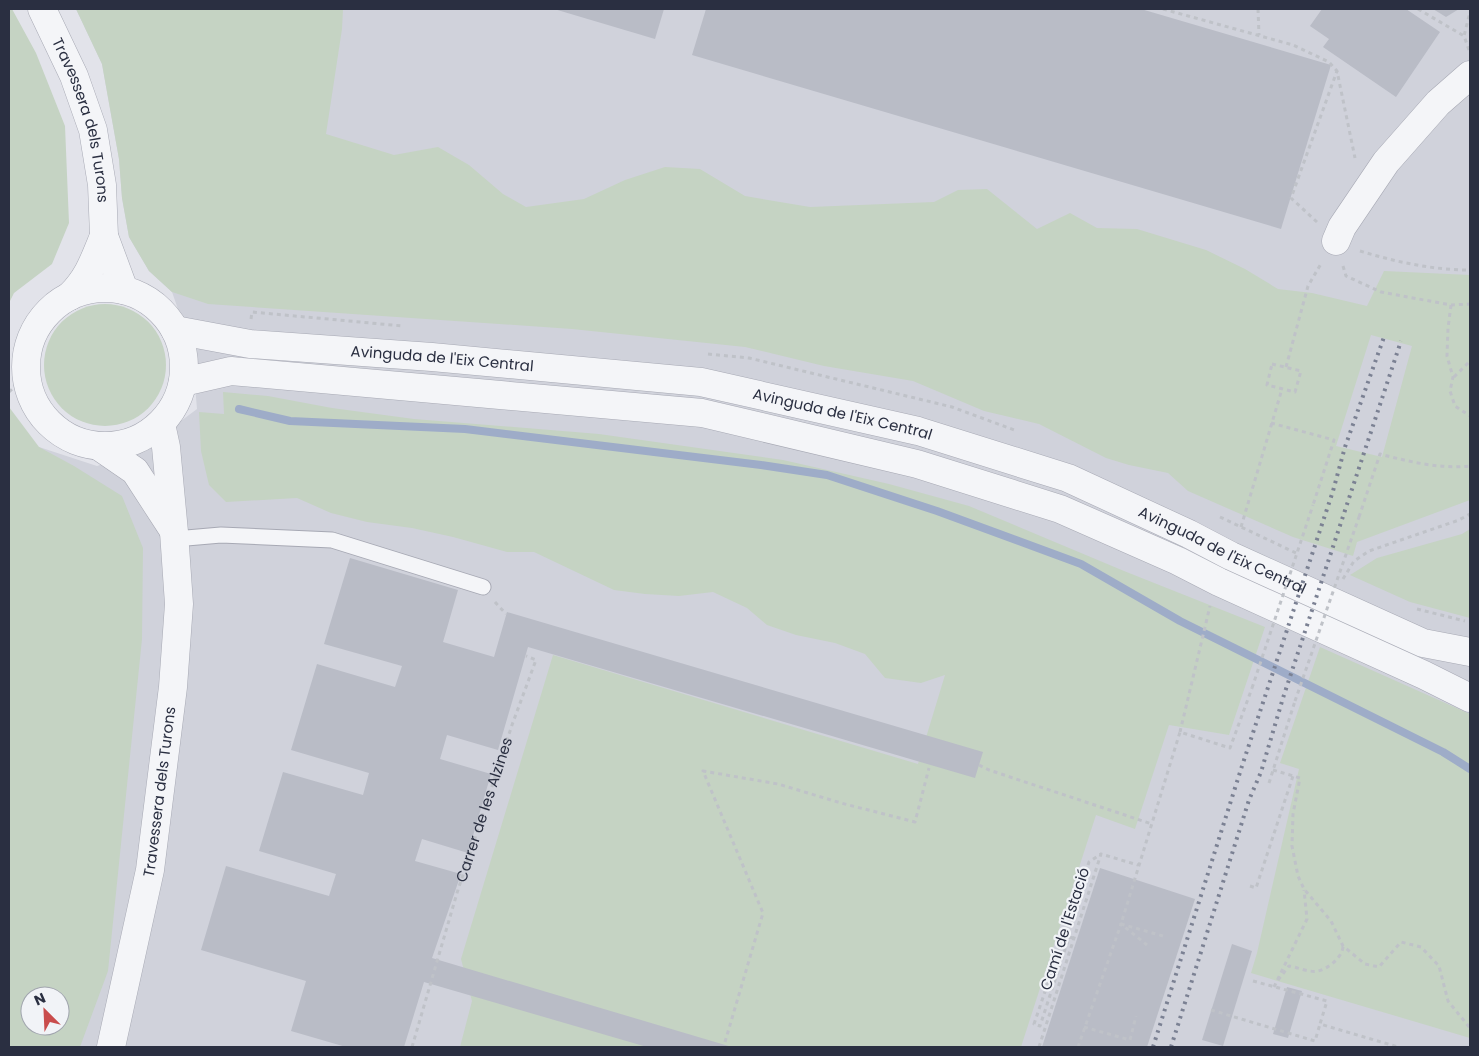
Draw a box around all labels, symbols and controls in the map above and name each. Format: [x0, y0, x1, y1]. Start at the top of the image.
street label: Travessera dels Turons [47, 34, 114, 203]
street label: Avinguda de l'Eix Central [350, 340, 535, 376]
street label: Avinguda de l'Eix Central [751, 383, 935, 445]
street label: Avinguda de l'Eix Central [1135, 501, 1310, 599]
street label: Travessera dels Turons [138, 705, 180, 879]
street label: Carrer de les Alzines [450, 734, 517, 885]
street label: Camí de l'Estació [1035, 865, 1094, 993]
north arrow [20, 986, 70, 1036]
text: N [31, 988, 49, 1010]

